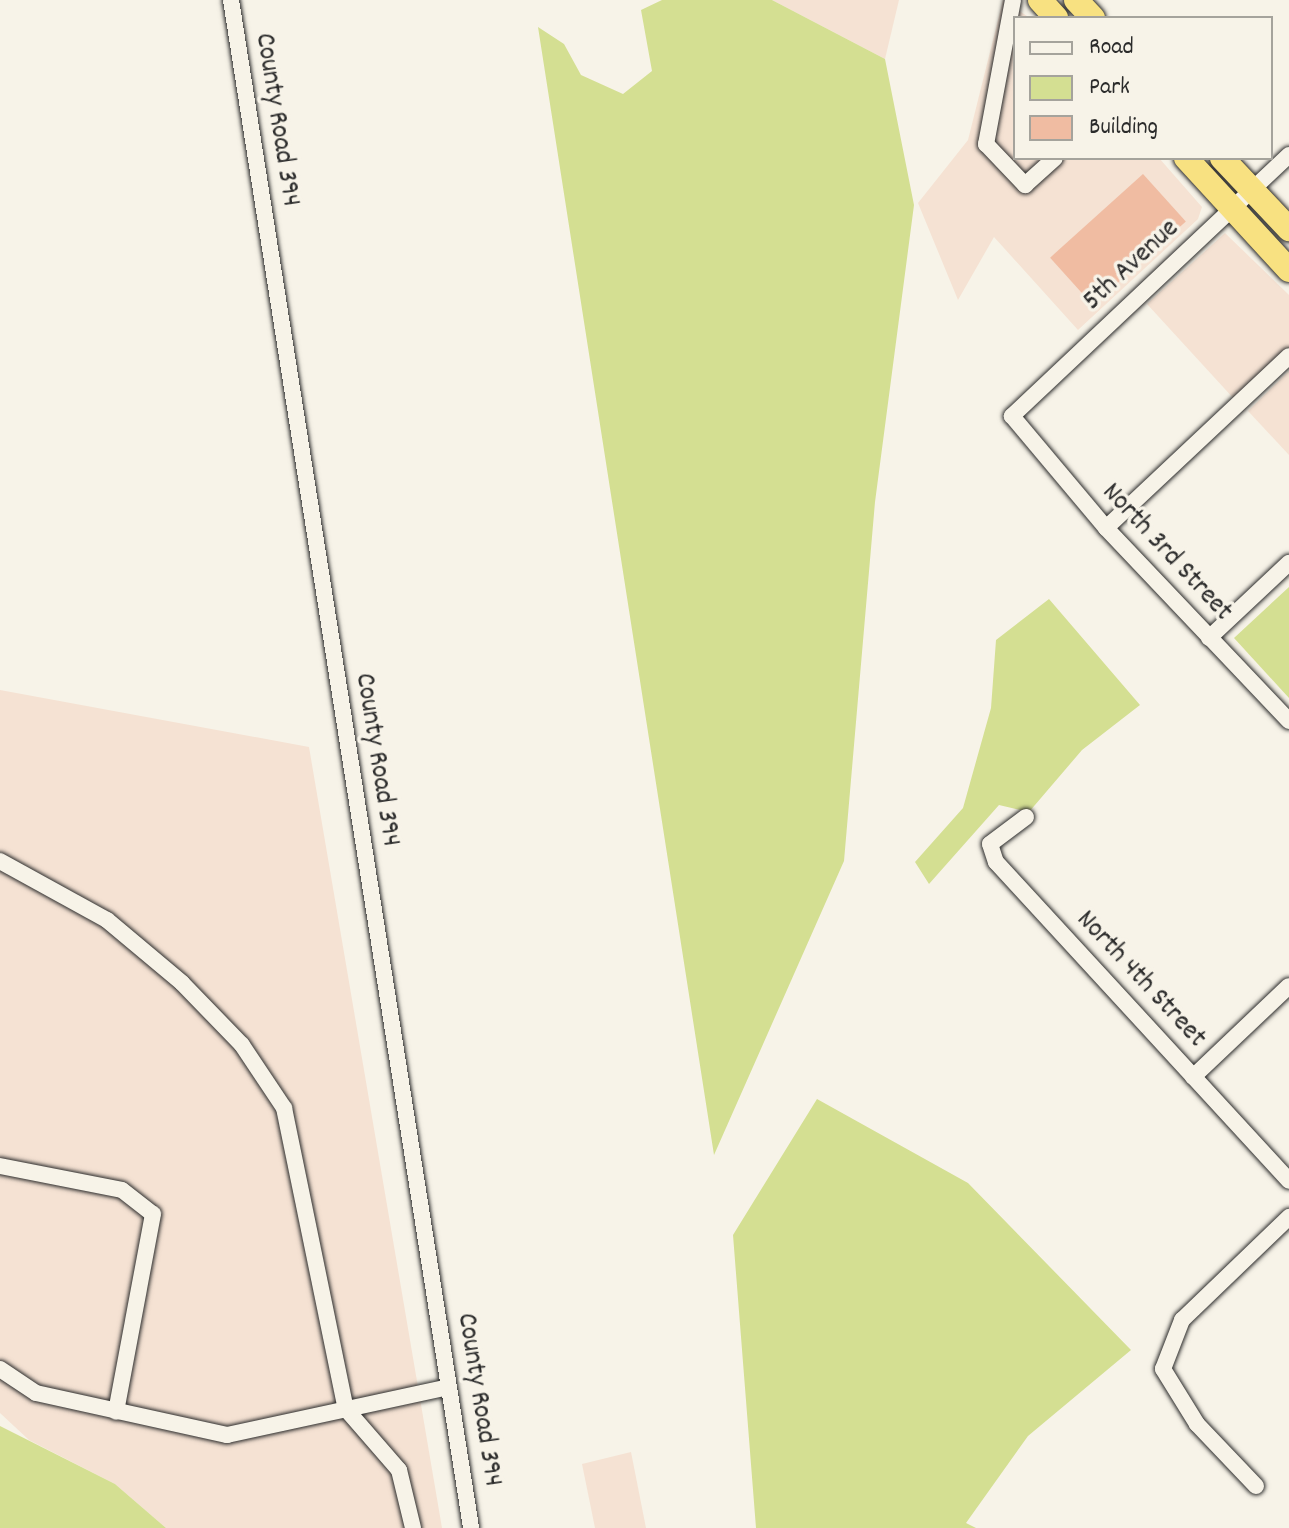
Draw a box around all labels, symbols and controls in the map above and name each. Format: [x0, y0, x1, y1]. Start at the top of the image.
legend [1013, 16, 1273, 160]
street label: County Road 394 [246, 31, 306, 209]
text: Road [1089, 31, 1134, 65]
text: Park [1089, 71, 1130, 105]
text: Building [1089, 111, 1158, 145]
street label: 5th Avenue [1077, 213, 1187, 319]
street label: North 3rd Street [1093, 477, 1239, 629]
street label: County Road 394 [346, 671, 406, 849]
street label: North 4th Street [1068, 904, 1212, 1056]
street label: County Road 394 [448, 1311, 508, 1489]

